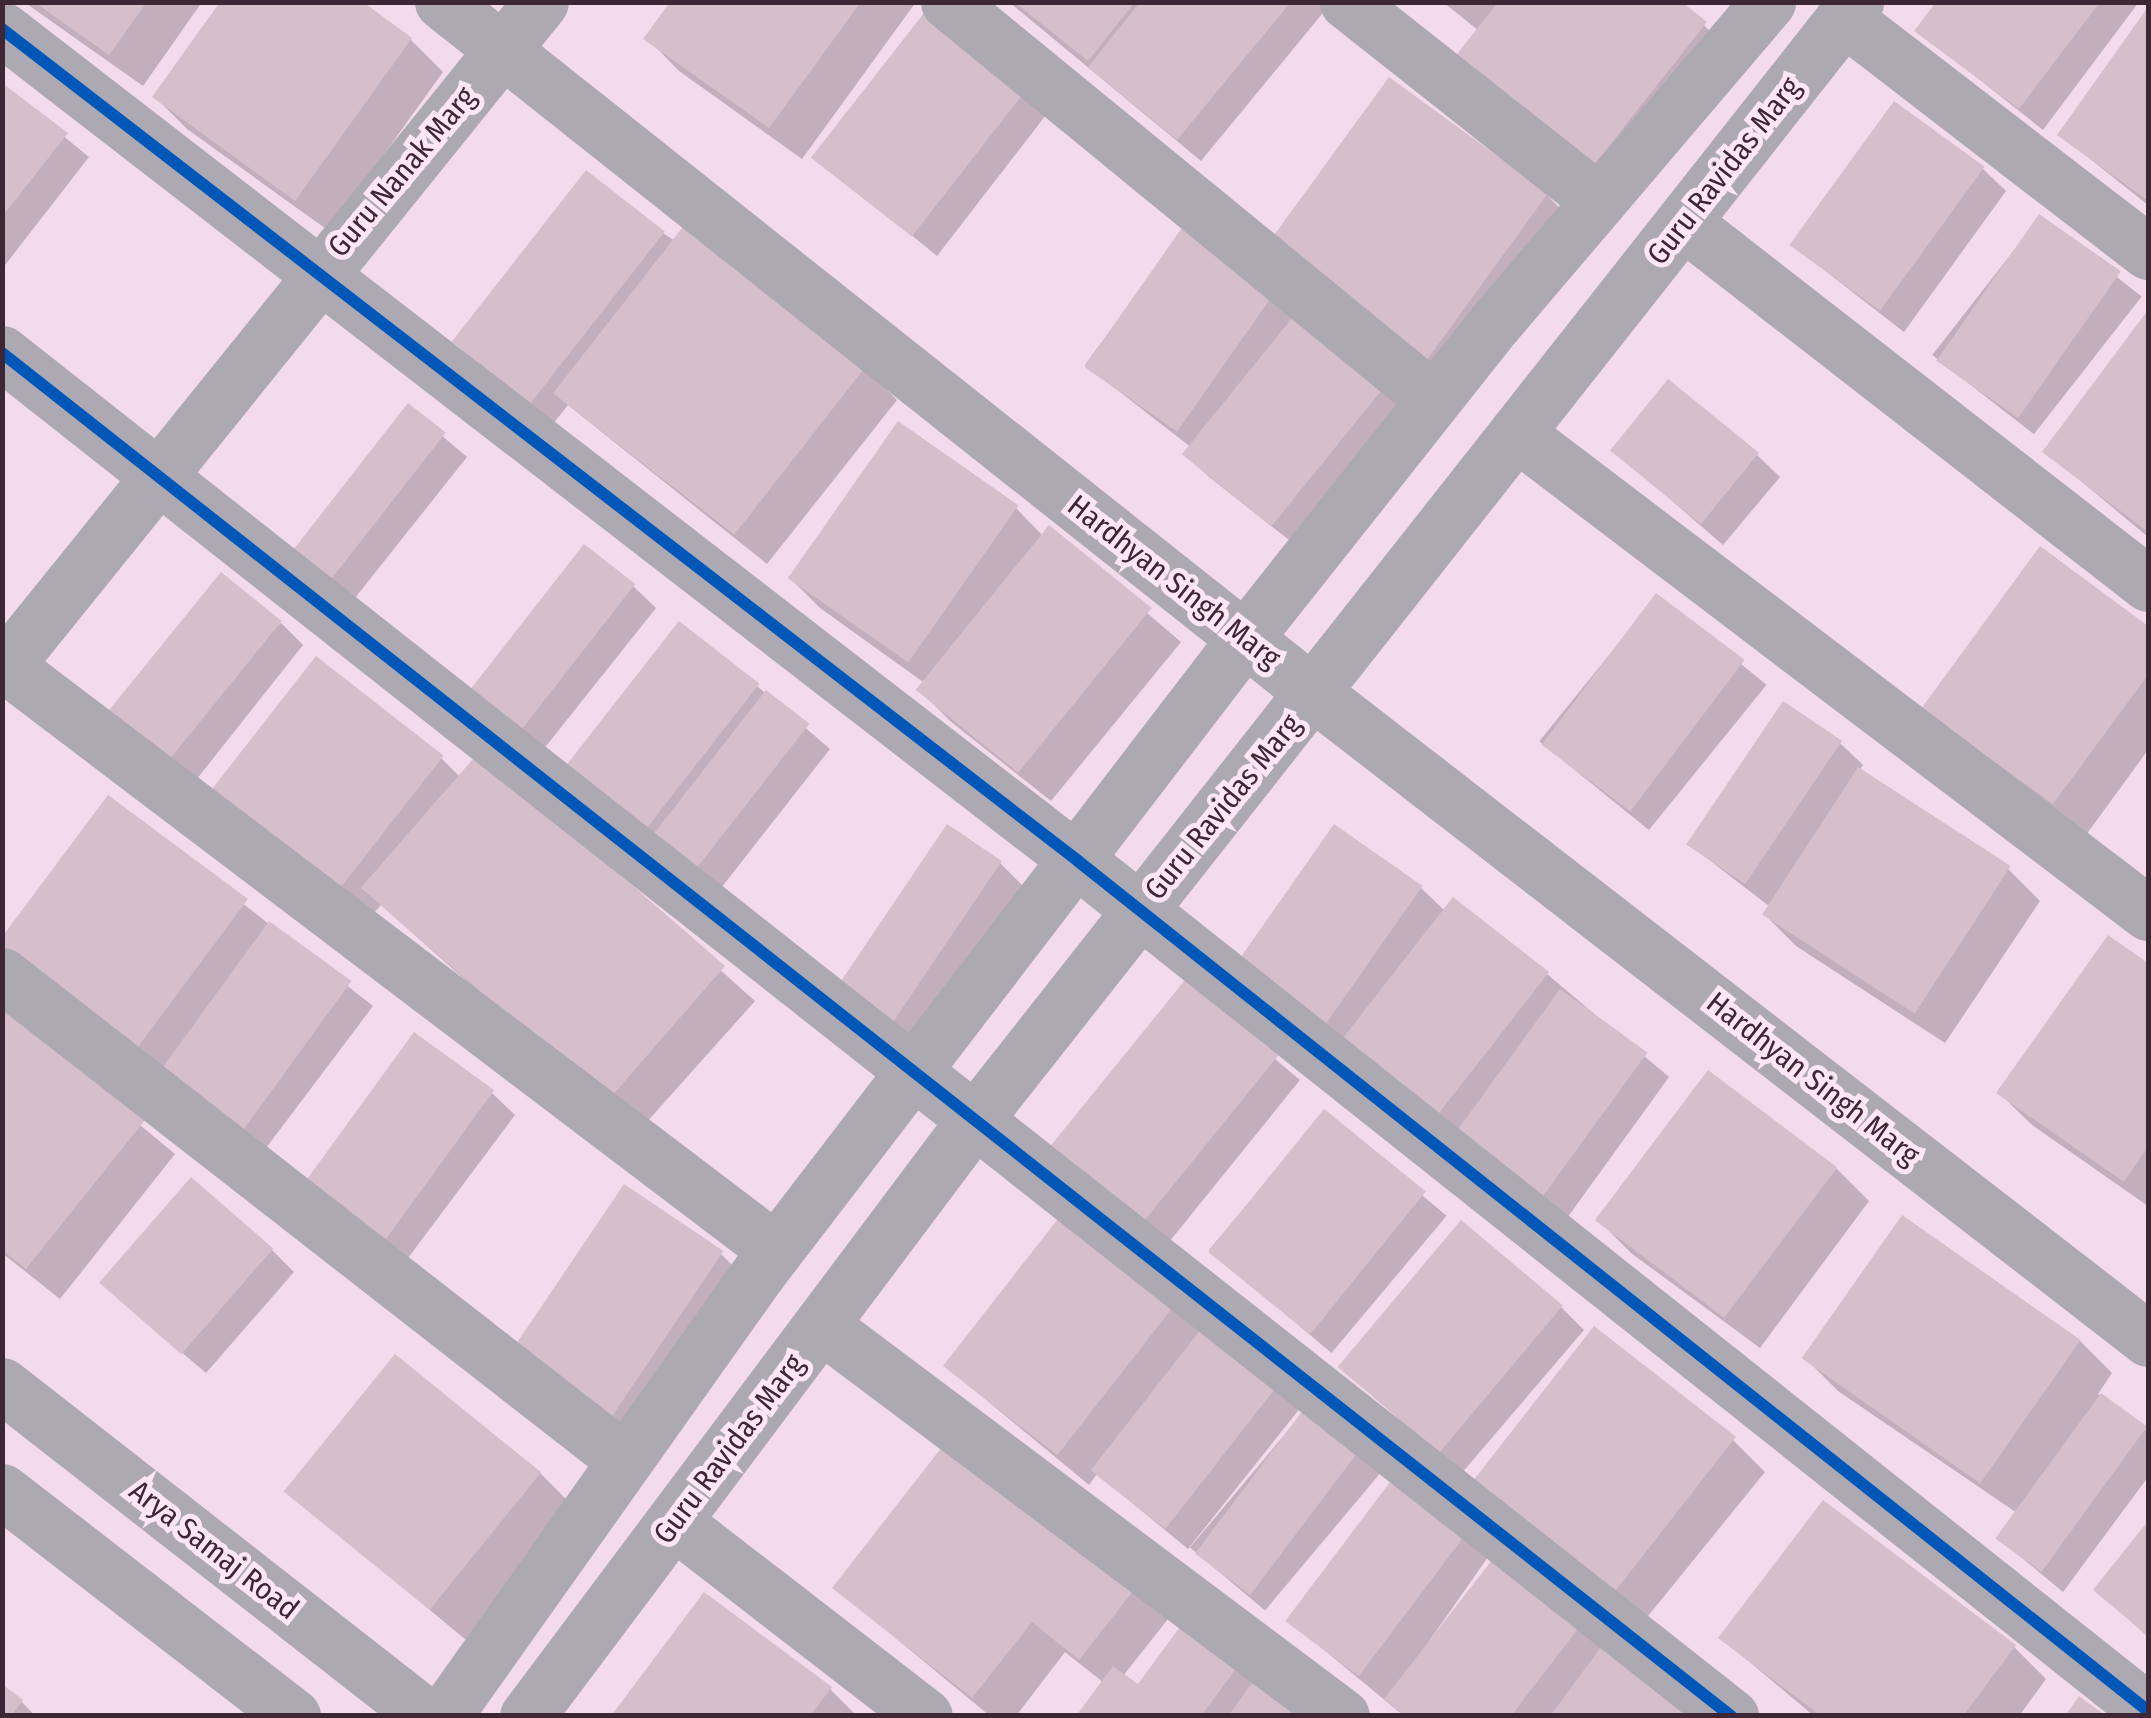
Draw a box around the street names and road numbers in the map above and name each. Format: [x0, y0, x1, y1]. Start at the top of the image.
street label: Guru Ravidas Marg [1640, 70, 1808, 272]
street label: Guru Nanak Marg [320, 80, 484, 264]
street label: Hardhyan Singh Marg [1060, 488, 1288, 676]
street label: Guru Ravidas Marg [1137, 707, 1309, 907]
street label: Hardhyan Singh Marg [1699, 985, 1927, 1173]
street label: Guru Ravidas Marg [646, 1347, 812, 1551]
street label: Arya Samaj Road [122, 1473, 306, 1627]

